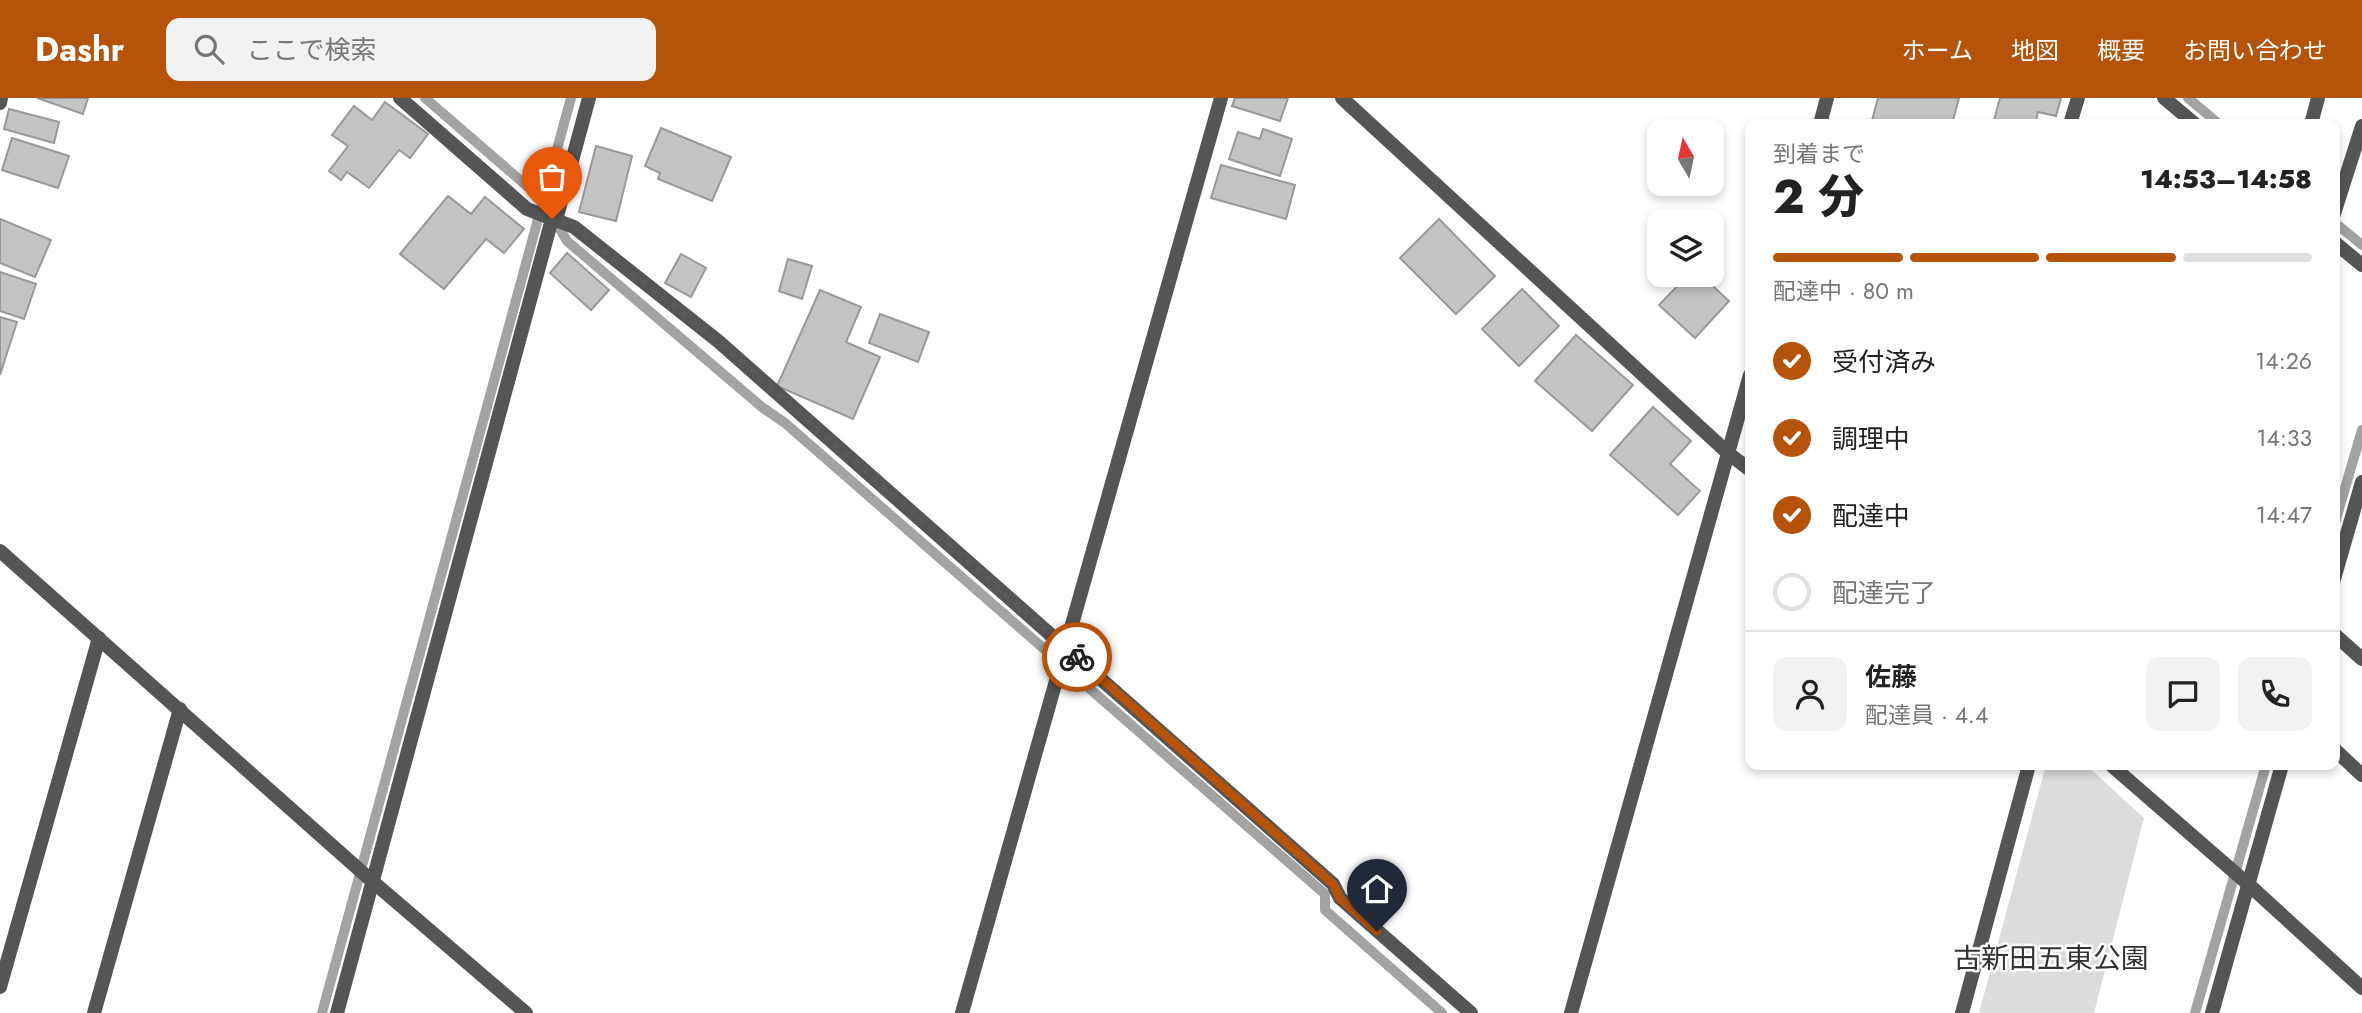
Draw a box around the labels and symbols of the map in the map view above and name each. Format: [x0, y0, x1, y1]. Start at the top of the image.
north arrow [1647, 119, 1724, 196]
pin [522, 147, 582, 219]
courier [1042, 622, 1112, 692]
pin [1347, 859, 1407, 931]
park label: 古新田五東公園 [1953, 938, 2149, 979]

